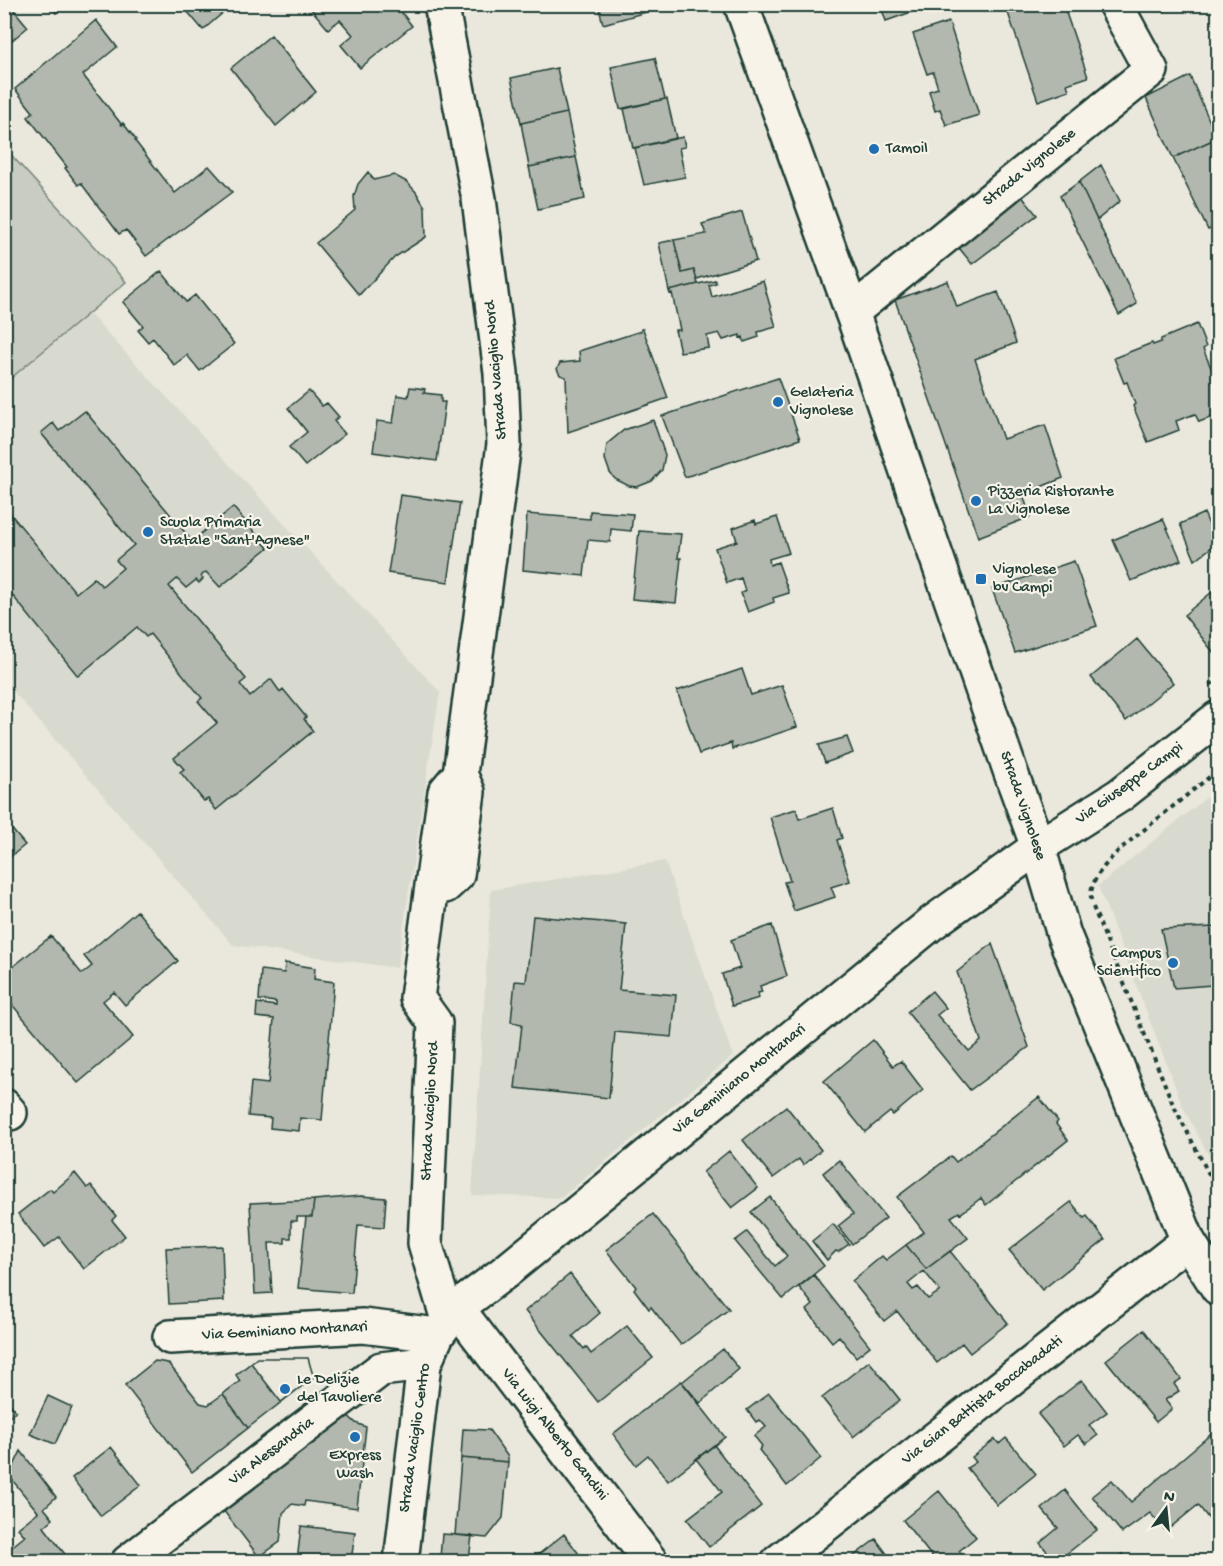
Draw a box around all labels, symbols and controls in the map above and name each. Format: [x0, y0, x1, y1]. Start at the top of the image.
street label: Strada Vignolese [980, 124, 1081, 211]
place label: Tamoil [885, 140, 928, 159]
marker: Tamoil [867, 142, 881, 156]
street label: Strada Vaciglio Nord [481, 298, 513, 440]
place label: Gelateria Vignolese [789, 384, 855, 421]
marker: Gelateria Vignolese [771, 395, 785, 409]
place label: Pizzeria Ristorante La Vignolese [987, 483, 1115, 520]
marker: Pizzeria Ristorante La Vignolese [969, 494, 983, 508]
place label: Scuola Primaria Statale "Sant'Agnese" [160, 514, 310, 551]
marker: Scuola Primaria Statale "Sant'Agnese" [141, 525, 155, 539]
place label: Vignolese bv Campi [992, 561, 1057, 598]
marker: Vignolese bv Campi [974, 572, 988, 586]
street label: Via Giuseppe Campi [1072, 739, 1187, 830]
street label: Strada Vignolese [994, 749, 1050, 864]
place label: Campus Scientifico [1097, 945, 1162, 982]
marker: Campus Scientifico [1166, 956, 1180, 970]
street label: Via Geminiano Montanari [669, 1020, 810, 1140]
street label: Strada Vaciglio Nord [418, 1039, 444, 1181]
street label: Via Geminiano Montanari [201, 1318, 368, 1346]
street label: Via Gian Battista Boccabadati [898, 1332, 1067, 1470]
street label: Strada Vaciglio Centro [396, 1362, 436, 1514]
street label: Via Luigi Alberto Gandini [496, 1364, 612, 1505]
place label: Le Delizie del Tavoliere [297, 1371, 382, 1408]
marker: Le Delizie del Tavoliere [278, 1382, 292, 1396]
street label: Via Alessandria [225, 1413, 319, 1491]
marker: Express Wash [348, 1430, 362, 1444]
place label: Express Wash [329, 1447, 382, 1484]
north arrow [1136, 1479, 1196, 1539]
text: N [1161, 1487, 1177, 1509]

